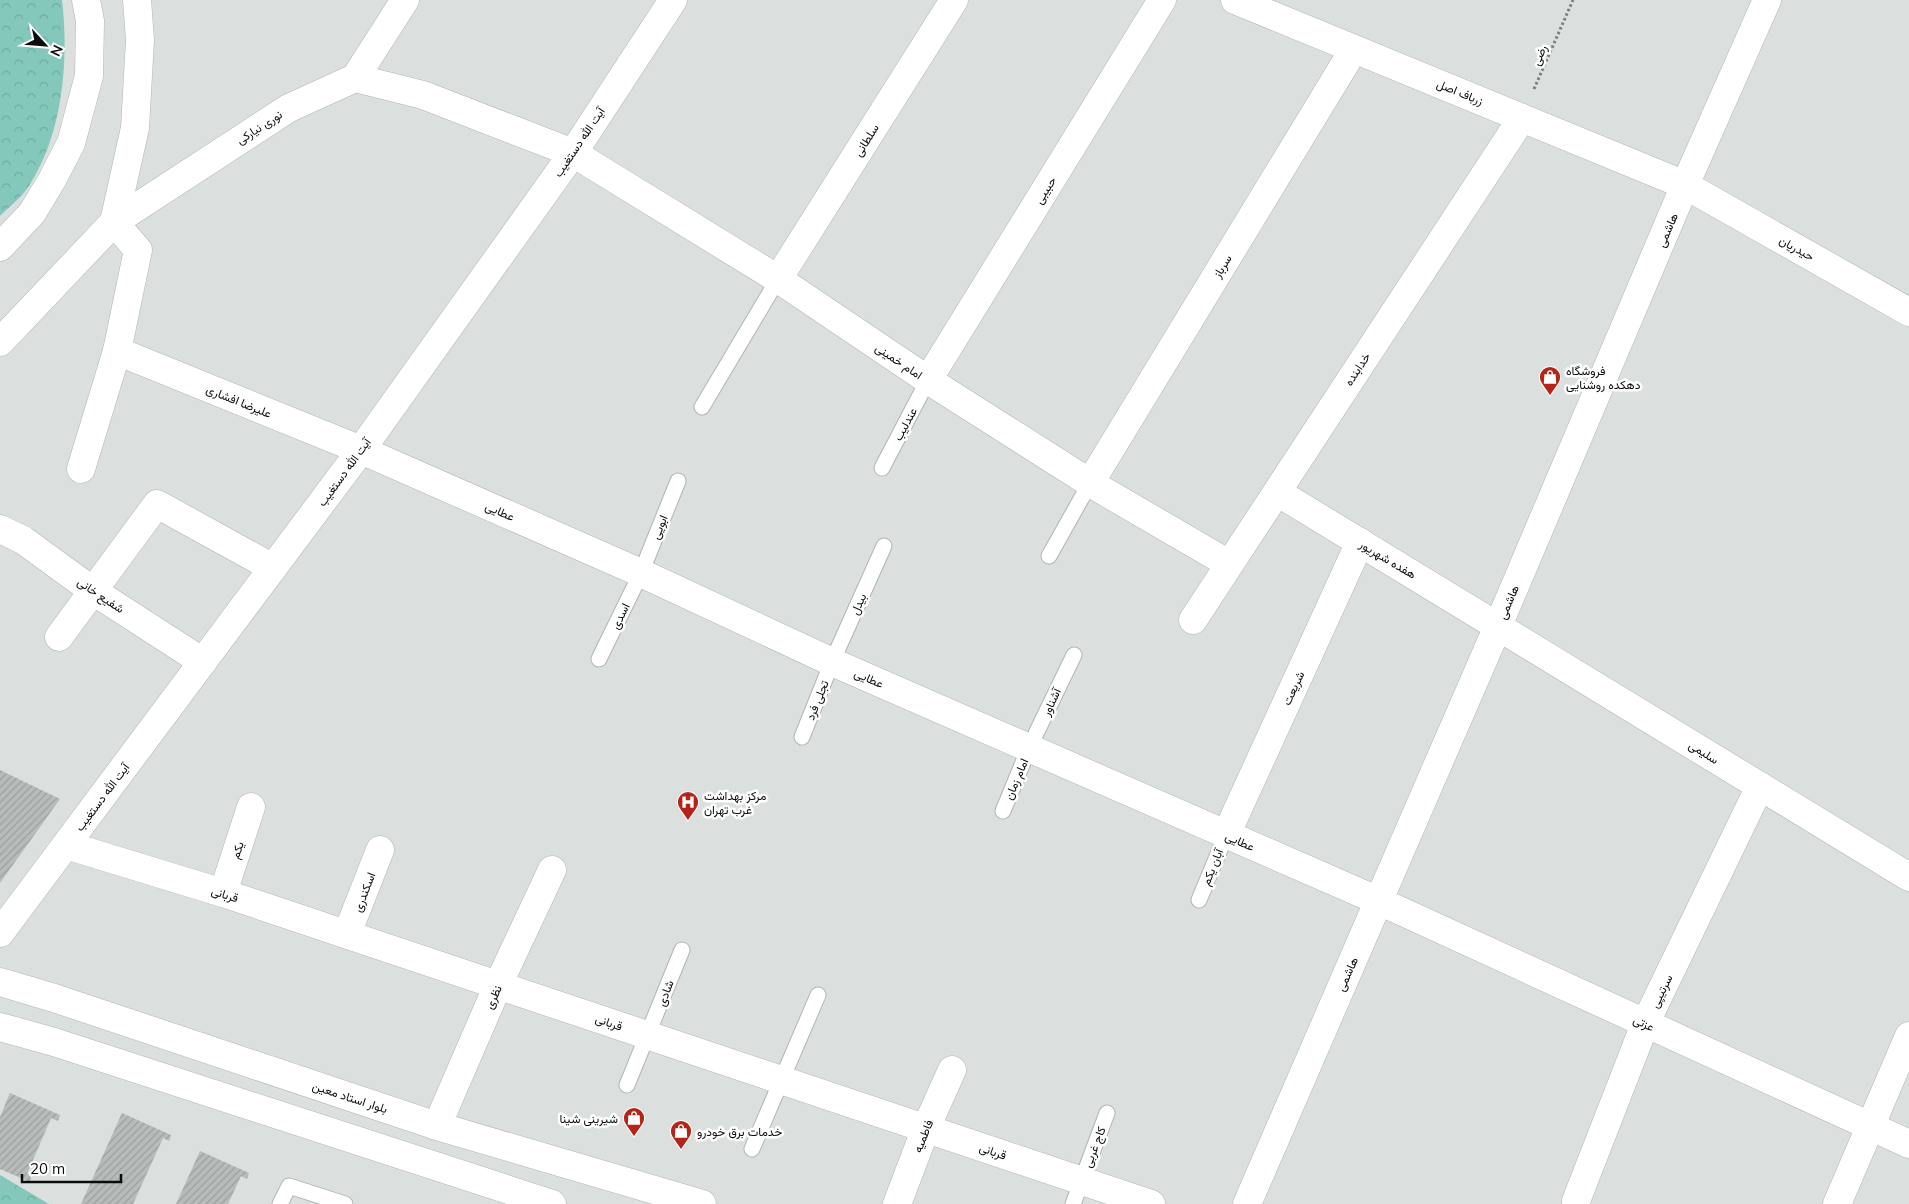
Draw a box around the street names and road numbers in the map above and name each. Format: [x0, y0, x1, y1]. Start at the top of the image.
street label: رضی [1528, 42, 1551, 68]
street label: زرباف اصل [1434, 76, 1485, 109]
street label: آیت الله دستغیب [550, 103, 609, 180]
street label: نوری نیارکی [233, 107, 285, 148]
street label: سلطانی [850, 121, 883, 160]
street label: حبیبی [1031, 173, 1060, 207]
street label: هاشمی [1653, 211, 1682, 250]
street label: حیدریان [1776, 232, 1817, 265]
street label: سرباز [1209, 252, 1236, 282]
street label: امام خمینی [872, 340, 925, 383]
street label: خدابنده [1341, 349, 1373, 389]
street label: علیرضا افشاری [204, 381, 274, 422]
street label: عندلیب [890, 405, 920, 443]
street label: آیت الله دستغیب [314, 434, 375, 509]
street label: عطایی [483, 498, 517, 525]
street label: ابویی [647, 513, 672, 542]
street label: هفده شهریور [1356, 536, 1419, 583]
street label: شفیع خانی [74, 574, 127, 618]
street label: هاشمی [1494, 583, 1523, 622]
street label: بیدل [847, 591, 870, 617]
street label: اسدی [607, 601, 634, 632]
street label: عطایی [852, 665, 886, 692]
street label: شریعت [1279, 669, 1308, 708]
street label: تجلی فرد [802, 678, 833, 722]
street label: آشناور [1038, 685, 1065, 720]
street label: سلیمی [1686, 737, 1722, 768]
street label: امام زمان [1001, 756, 1032, 802]
street label: آیت الله دستغیب [72, 759, 133, 834]
street label: عطایی [1223, 828, 1257, 855]
street label: یکم [227, 839, 248, 861]
street label: آبان یکم [1198, 845, 1227, 888]
street label: اسکندری [350, 870, 379, 914]
street label: قربانی [209, 883, 240, 906]
street label: هاشمی [1333, 955, 1362, 994]
street label: سرتیپی [1646, 972, 1676, 1011]
street label: شادی [653, 978, 678, 1009]
street label: نظری [481, 983, 506, 1012]
street label: قربانی [593, 1010, 625, 1035]
street label: عزتی [1631, 1012, 1657, 1035]
street label: بلوار استاد معین [310, 1078, 390, 1117]
street label: فاطمیه [910, 1117, 936, 1155]
street label: کاج غربی [1079, 1124, 1111, 1170]
street label: قربانی [977, 1139, 1009, 1164]

